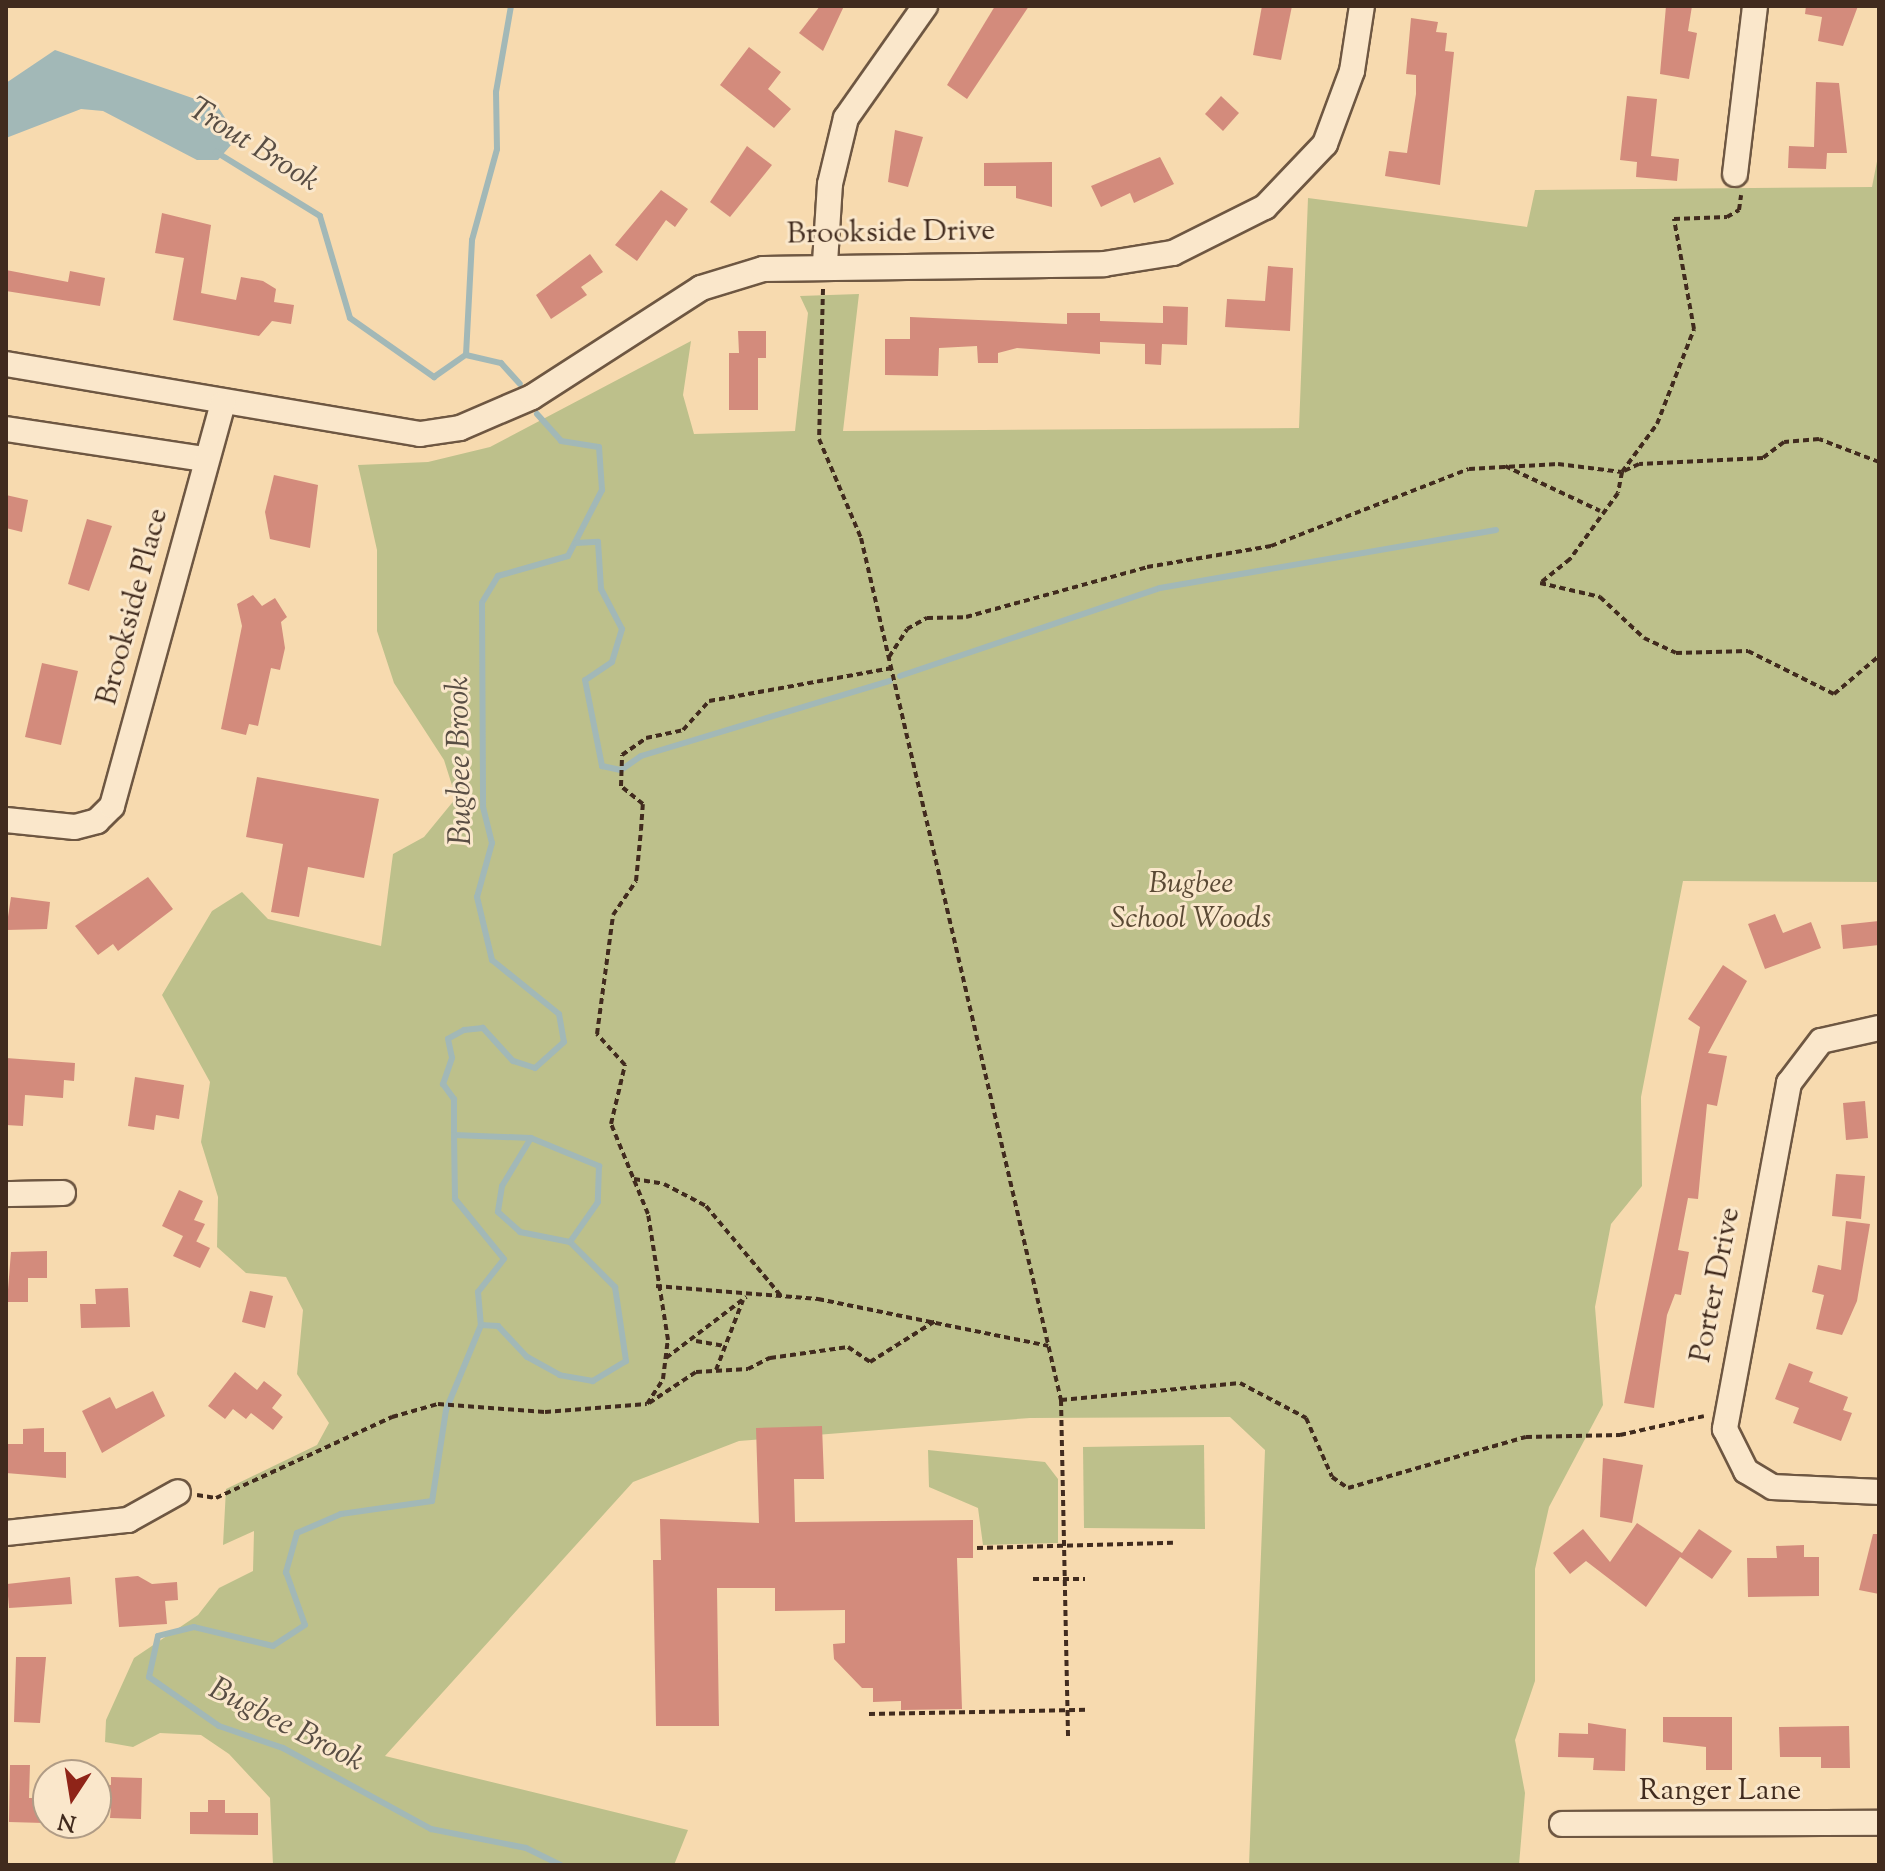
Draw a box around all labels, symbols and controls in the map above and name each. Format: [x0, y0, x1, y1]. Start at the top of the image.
water label: Trout Brook [180, 91, 326, 201]
street label: Brookside Drive [786, 214, 996, 254]
street label: Brookside Place [90, 504, 178, 710]
water label: Bugbee Brook [440, 676, 482, 846]
park label: Bugbee School Woods [1111, 867, 1271, 938]
street label: Porter Drive [1684, 1204, 1750, 1366]
water label: Bugbee Brook [202, 1671, 370, 1781]
north arrow [32, 1759, 112, 1839]
street label: Ranger Lane [1639, 1774, 1801, 1810]
text: N [56, 1803, 79, 1838]

